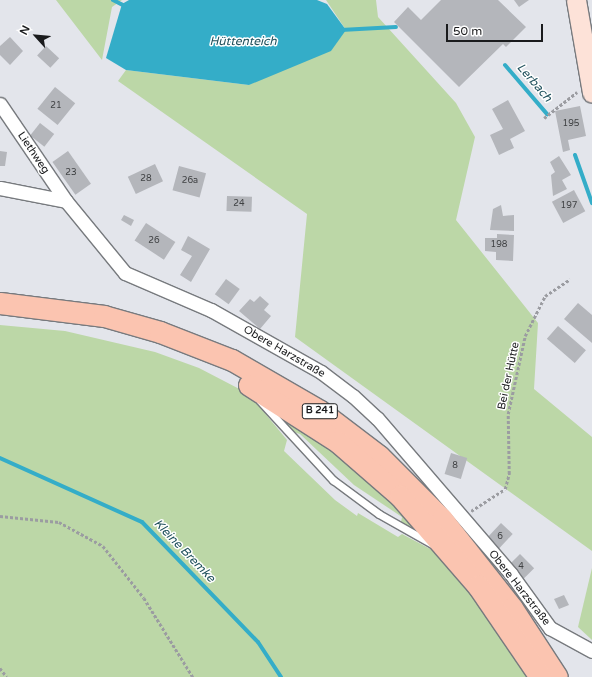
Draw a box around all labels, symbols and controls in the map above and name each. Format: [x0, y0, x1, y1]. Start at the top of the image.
north arrow [16, 16, 56, 56]
scale bar [448, 16, 545, 42]
text: N [17, 23, 33, 37]
text: 50 m [453, 24, 482, 38]
water label: Hüttenteich [209, 35, 277, 49]
water label: Lerbach [513, 61, 555, 105]
house number: 21 [50, 101, 62, 111]
house number: 195 [563, 119, 579, 129]
street label: Liethweg [14, 129, 52, 177]
house number: 23 [65, 168, 77, 178]
house number: 28 [140, 174, 152, 184]
house number: 26a [182, 176, 198, 186]
house number: 24 [233, 199, 245, 209]
house number: 197 [561, 201, 577, 211]
house number: 26 [148, 236, 160, 246]
house number: 198 [491, 240, 507, 250]
street label: Obere Harzstraße [241, 323, 327, 381]
street label: Bei der Hütte [495, 341, 523, 411]
road number: B 241 [301, 403, 339, 419]
house number: 8 [452, 461, 458, 471]
water label: Kleine Bremke [150, 517, 218, 585]
house number: 6 [497, 532, 503, 542]
street label: Obere Harzstraße [485, 548, 553, 628]
house number: 4 [518, 562, 524, 572]

